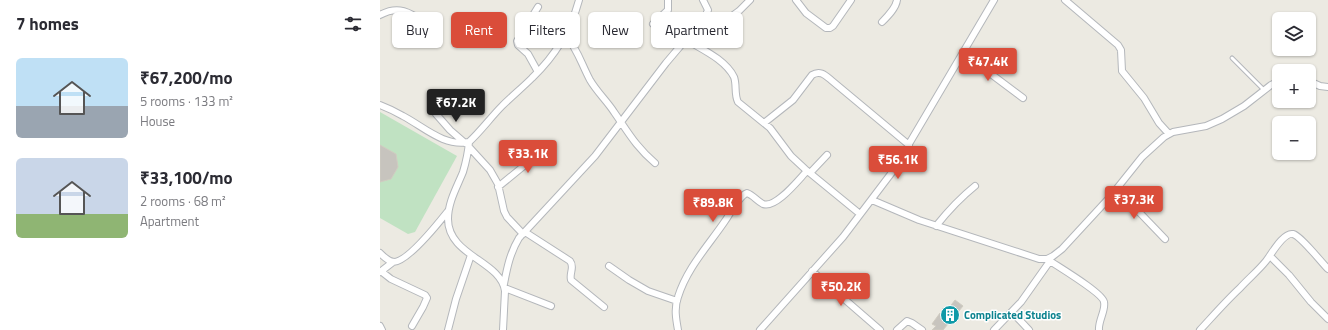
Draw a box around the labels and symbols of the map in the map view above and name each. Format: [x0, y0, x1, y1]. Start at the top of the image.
pin: ₹47.4K [955, 48, 1021, 82]
pin: ₹67.2K [423, 89, 489, 123]
pin: ₹33.1K [495, 140, 561, 174]
pin: ₹56.1K [865, 146, 931, 180]
pin: ₹37.3K [1101, 186, 1167, 220]
pin: ₹89.8K [680, 189, 746, 223]
pin: ₹50.2K [808, 273, 874, 307]
building icon: Complicated Studios [939, 304, 961, 326]
place label: Complicated Studios [964, 307, 1061, 323]

